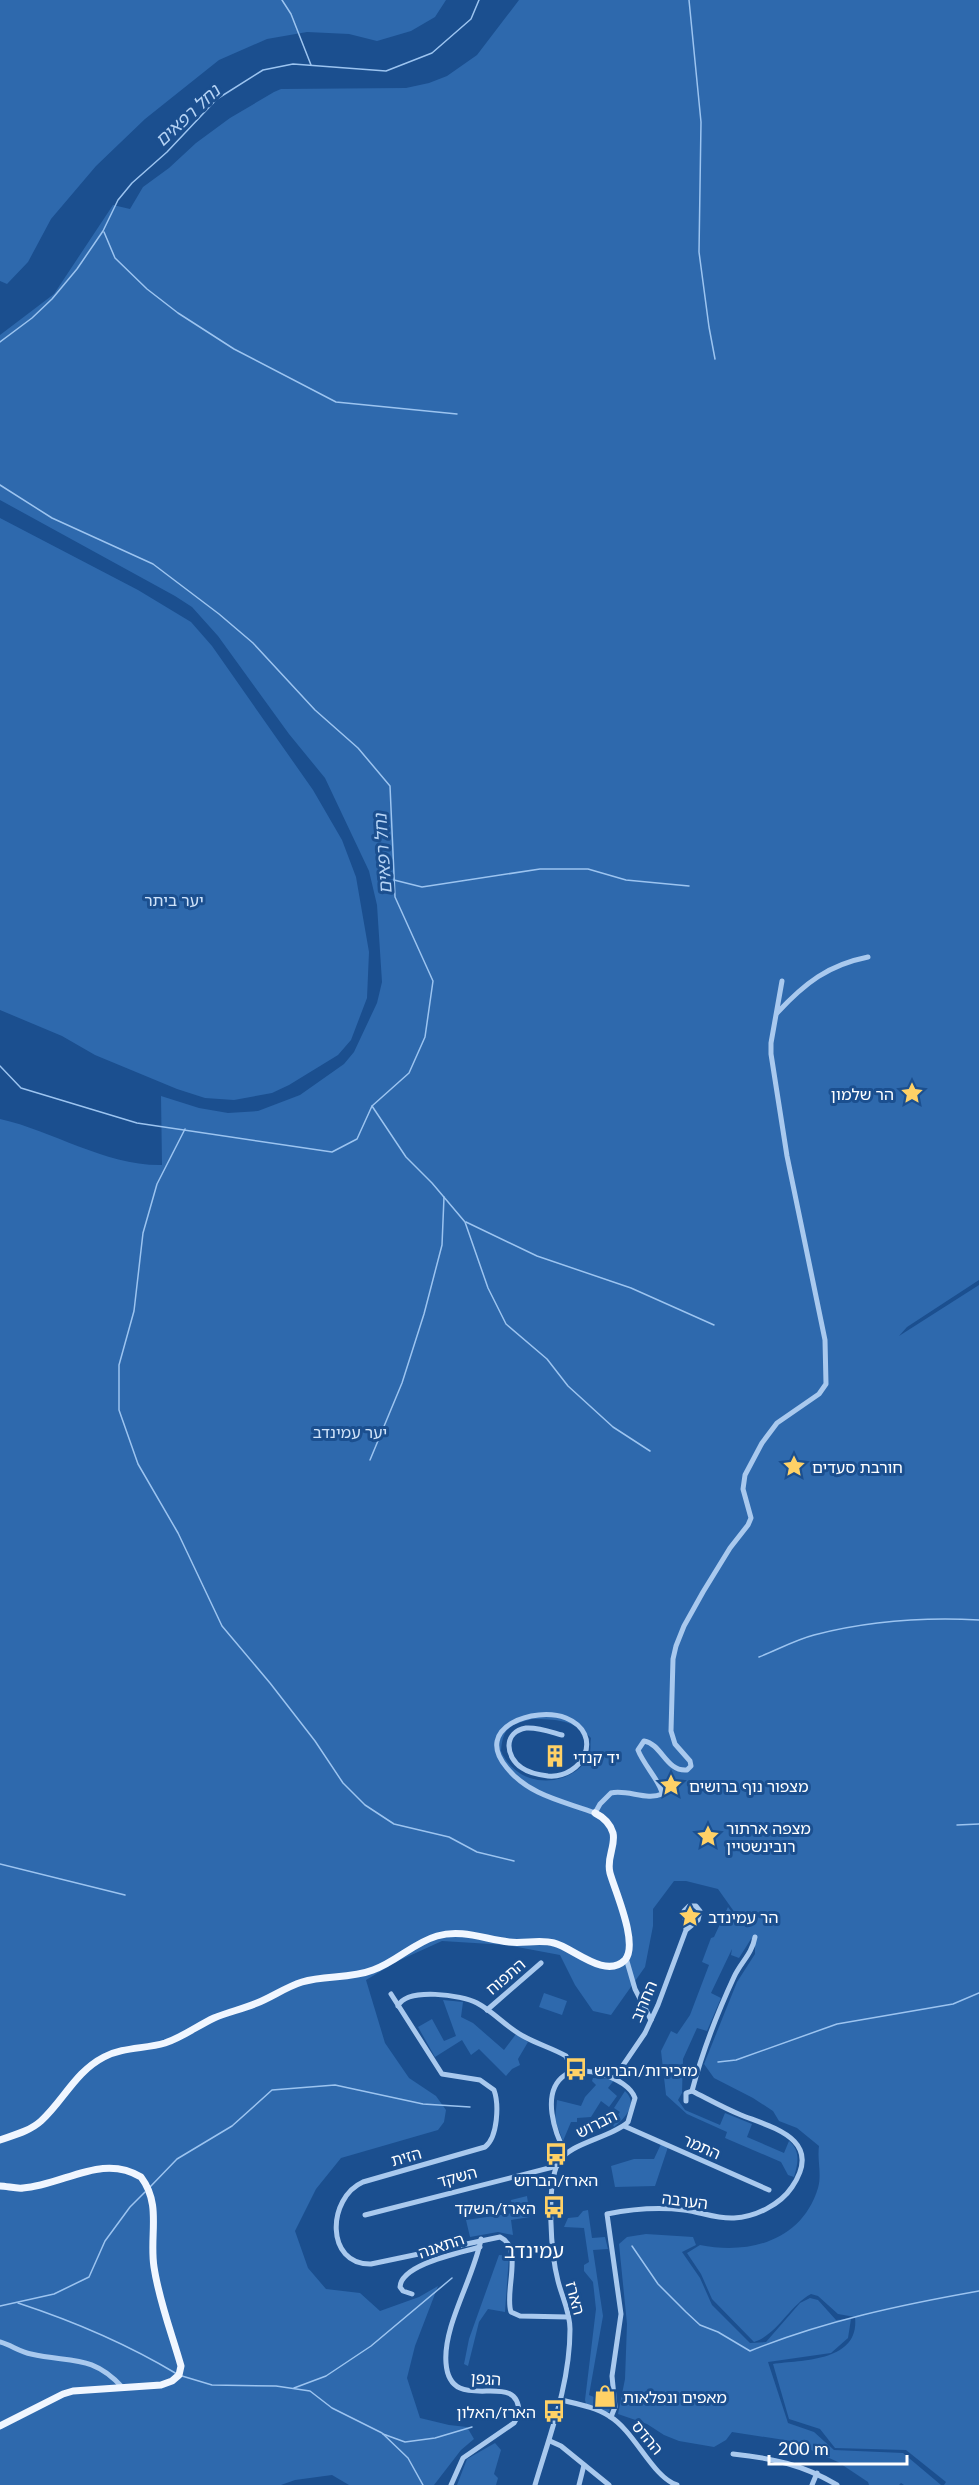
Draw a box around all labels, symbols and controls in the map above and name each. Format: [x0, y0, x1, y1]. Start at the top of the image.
water label: נחל רפאים [150, 79, 225, 150]
water label: נחל רפאים [368, 812, 396, 895]
park label: יער ביתר [144, 890, 204, 909]
place icon: הר שלמון [899, 1080, 925, 1106]
place label: הר שלמון [831, 1084, 894, 1103]
park label: יער עמינדב [313, 1422, 387, 1441]
place icon: חורבת סעדים [781, 1453, 807, 1479]
place label: חורבת סעדים [812, 1457, 903, 1476]
building icon: יד קנדי [542, 1743, 568, 1769]
place label: יד קנדי [573, 1747, 620, 1766]
place icon: מצפור נוף ברושים [658, 1772, 684, 1798]
place label: מצפור נוף ברושים [689, 1776, 808, 1795]
place label: מצפה ארתור רובינשטיין [726, 1818, 811, 1855]
place icon: מצפה ארתור רובינשטיין [695, 1823, 721, 1849]
place icon: הר עמינדב [677, 1903, 703, 1929]
place label: הר עמינדב [708, 1907, 779, 1926]
street label: התפוח [482, 1954, 528, 1998]
street label: החרוב [626, 1978, 660, 2024]
bus stop icon: מזכירות/הברוש [563, 2056, 589, 2082]
place label: מזכירות/הברוש [594, 2060, 698, 2079]
street label: הברוש [572, 2105, 620, 2141]
street label: התמר [680, 2129, 724, 2163]
bus stop icon: הארז/הברוש [543, 2141, 569, 2167]
street label: הזית [389, 2143, 423, 2169]
street label: השקד [435, 2162, 479, 2190]
place label: הארז/הברוש [514, 2170, 598, 2189]
street label: הערבה [661, 2188, 709, 2212]
bus stop icon: הארז/השקד [541, 2194, 567, 2220]
place label: הארז/השקד [455, 2198, 536, 2217]
street label: התאנה [416, 2228, 466, 2262]
district label: עמינדב [504, 2238, 564, 2262]
street label: הארז [562, 2279, 590, 2317]
street label: הגפן [470, 2367, 502, 2389]
shop icon: מאפים ונפלאות [592, 2383, 618, 2409]
place label: מאפים ונפלאות [623, 2387, 727, 2406]
bus stop icon: הארז/האלון [541, 2398, 567, 2424]
place label: הארז/האלון [456, 2402, 536, 2421]
street label: ההדס [628, 2416, 668, 2458]
scale bar [769, 2428, 907, 2466]
text: 200 m [778, 2437, 829, 2459]

